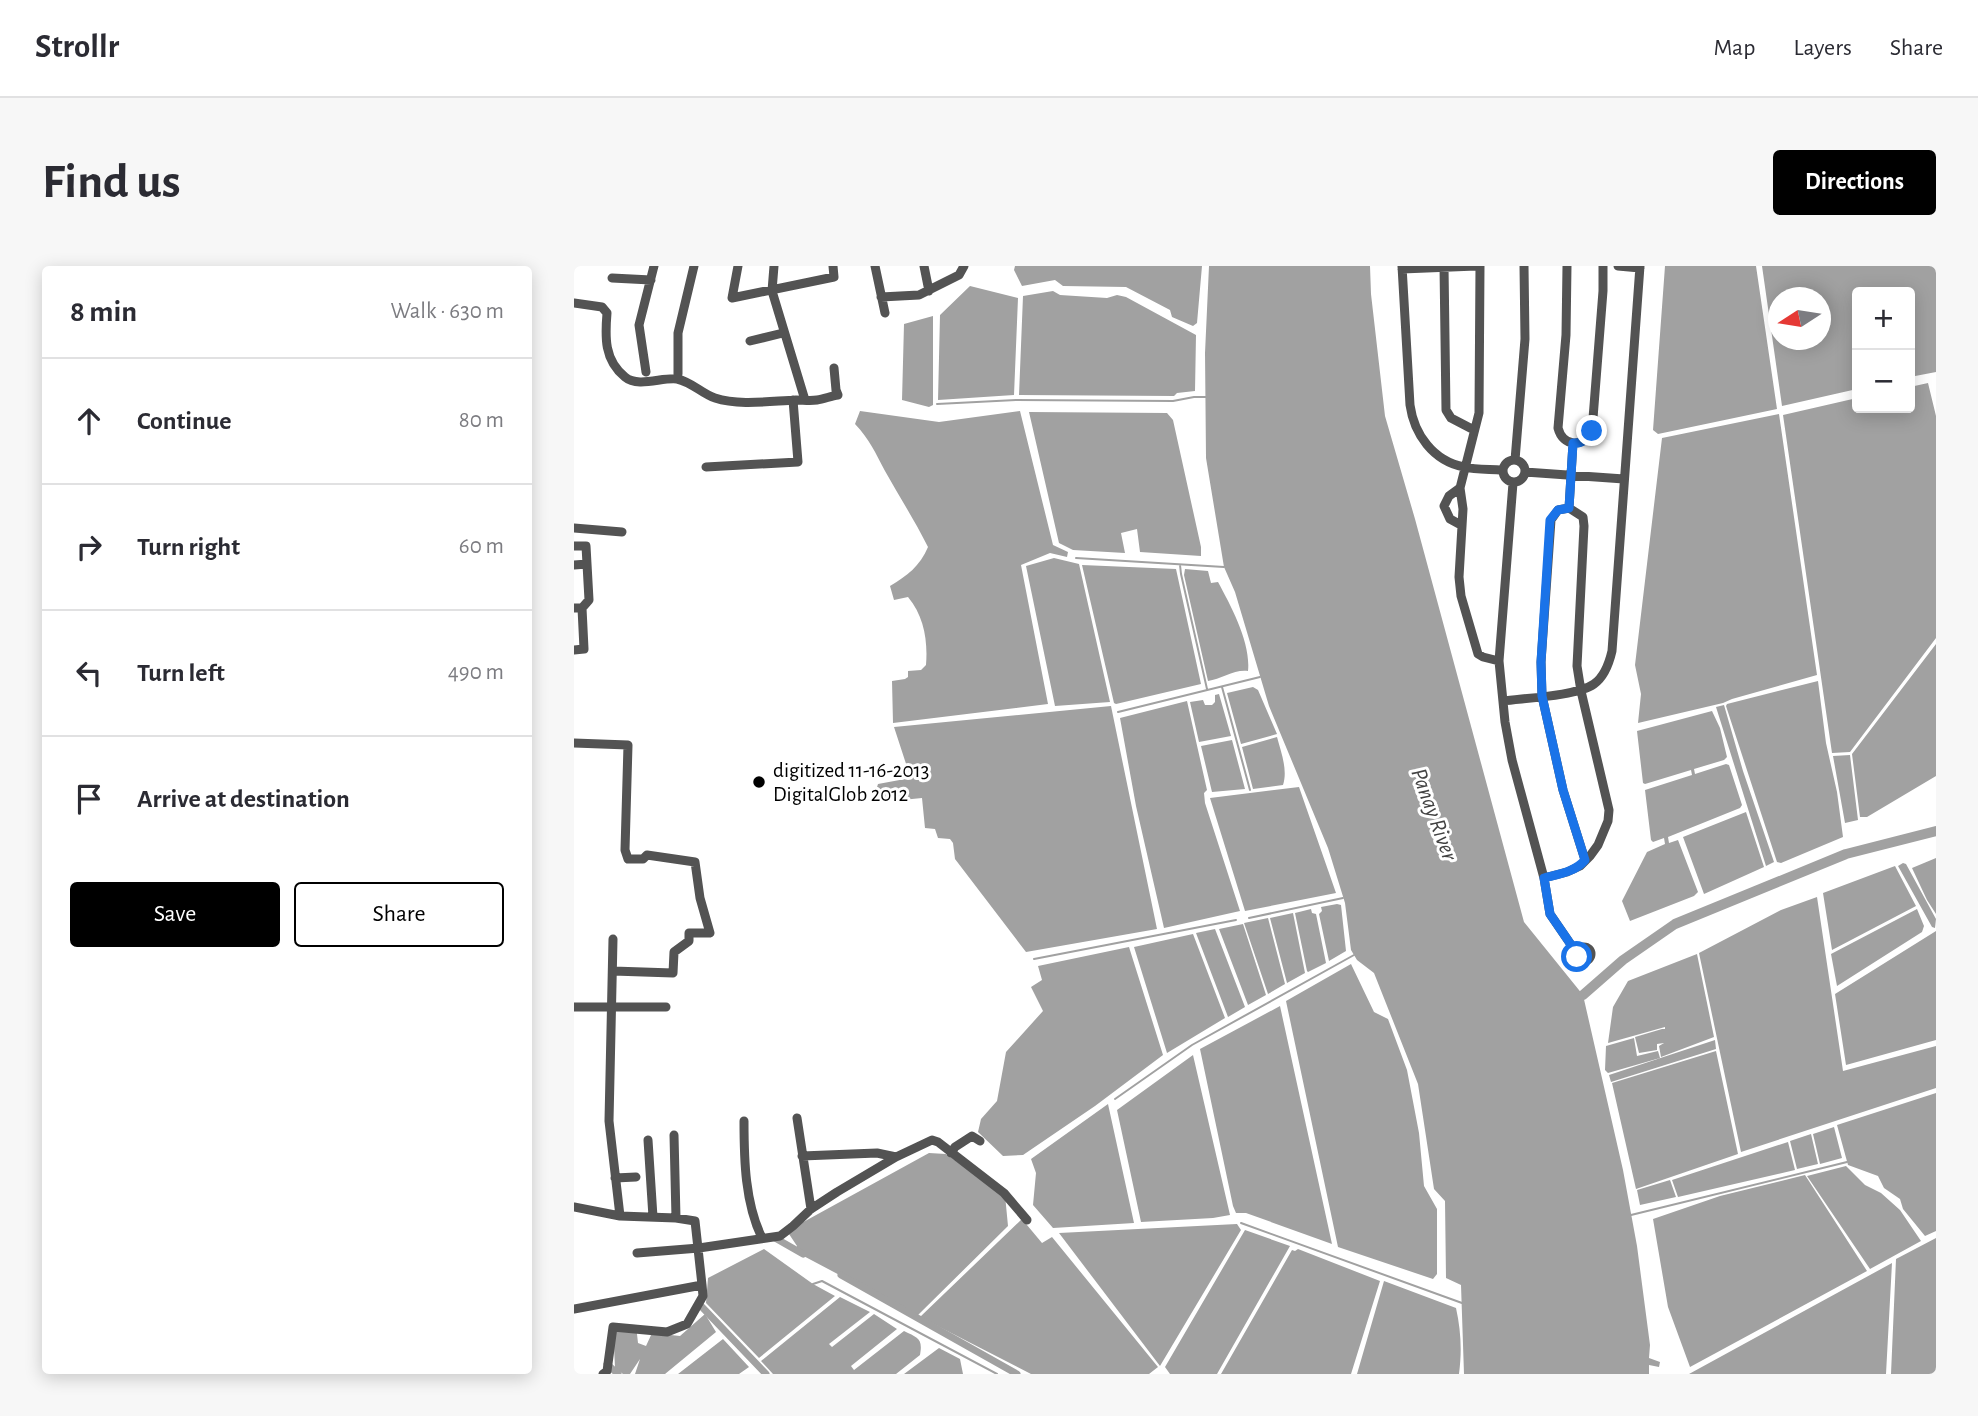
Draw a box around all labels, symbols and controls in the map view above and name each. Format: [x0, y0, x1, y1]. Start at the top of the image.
text: Strollr [35, 31, 119, 64]
text: Map [1713, 36, 1755, 60]
text: Layers [1793, 36, 1852, 60]
text: Share [1890, 36, 1943, 60]
button: Directions [1773, 150, 1936, 215]
text: Find us [42, 158, 181, 207]
north arrow [1768, 287, 1831, 350]
map controls [1852, 287, 1915, 413]
button: + [1852, 287, 1915, 350]
text: 8 min [70, 297, 137, 327]
text: Walk · 630 m [390, 300, 504, 323]
button: − [1852, 350, 1915, 413]
icon: ahead [70, 402, 108, 440]
text: Continue [137, 408, 232, 434]
text: 80 m [459, 409, 504, 432]
route end [1576, 415, 1607, 446]
icon: right [70, 528, 108, 566]
text: Turn right [137, 534, 240, 560]
text: 60 m [459, 535, 504, 558]
icon: left [70, 654, 108, 692]
text: Turn left [137, 660, 225, 686]
text: 490 m [448, 661, 504, 684]
place label: digitized 11-16-2013 DigitalGlob 2012 [773, 760, 929, 805]
water label: Panay River [1406, 765, 1461, 864]
marker: digitized 11-16-2013 DigitalGlob 2012 [751, 774, 767, 790]
icon: arrive [70, 780, 108, 818]
text: Arrive at destination [137, 786, 350, 812]
button: Save [70, 882, 280, 947]
button: Share [294, 882, 504, 947]
route start [1561, 941, 1592, 972]

